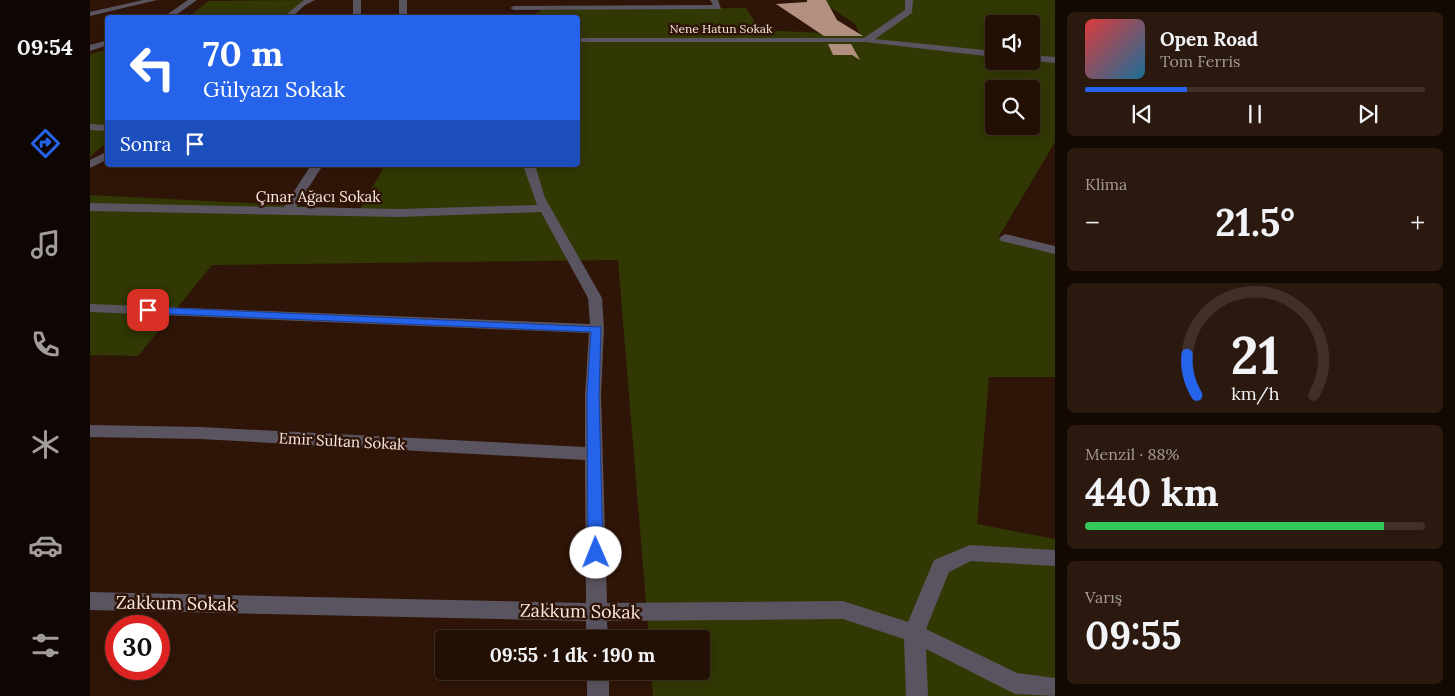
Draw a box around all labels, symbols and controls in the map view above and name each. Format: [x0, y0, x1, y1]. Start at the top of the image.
map controls [985, 15, 1040, 135]
button: sound [985, 15, 1040, 70]
street label: Nene Hatun Sokak [670, 21, 773, 36]
text: Open Road [1160, 27, 1258, 51]
text: 70 m [203, 31, 283, 76]
text: 09:54 [17, 33, 73, 61]
icon: left [120, 35, 185, 100]
text: Tom Ferris [1160, 51, 1240, 71]
text: Gülyazı Sokak [203, 75, 345, 103]
button: search [985, 80, 1040, 135]
icon: previous [1128, 100, 1156, 128]
icon: pause [1241, 100, 1269, 128]
icon: next [1354, 100, 1382, 128]
icon: directions [28, 126, 63, 161]
icon: arrive [181, 130, 209, 158]
text: Sonra [120, 132, 171, 156]
text: Klima [1085, 174, 1127, 194]
street label: Çınar Ağacı Sokak [256, 187, 380, 206]
text: 21.5° [1215, 198, 1295, 246]
text: − [1085, 205, 1100, 241]
text: + [1410, 205, 1425, 241]
icon: music [28, 227, 63, 262]
pin [127, 289, 169, 331]
icon: arrive [134, 296, 162, 324]
text: 21 [1231, 322, 1279, 388]
icon: phone [28, 327, 63, 362]
text: km/h [1231, 382, 1279, 405]
icon: climate [28, 427, 63, 462]
street label: Emir Sultan Sokak [278, 428, 406, 454]
text: Menzil · 88% [1085, 444, 1179, 464]
text: 440 km [1085, 468, 1219, 516]
position arrow [569, 526, 621, 578]
icon: car [28, 528, 63, 563]
text: Varış [1085, 587, 1122, 607]
street label: Zakkum Sokak [116, 590, 237, 616]
street label: Zakkum Sokak [520, 598, 641, 624]
text: 09:55 [1085, 611, 1182, 659]
speed limit sign: 30 [105, 615, 170, 680]
icon: filters [28, 628, 63, 663]
text: 09:55 · 1 dk · 190 m [490, 643, 655, 667]

